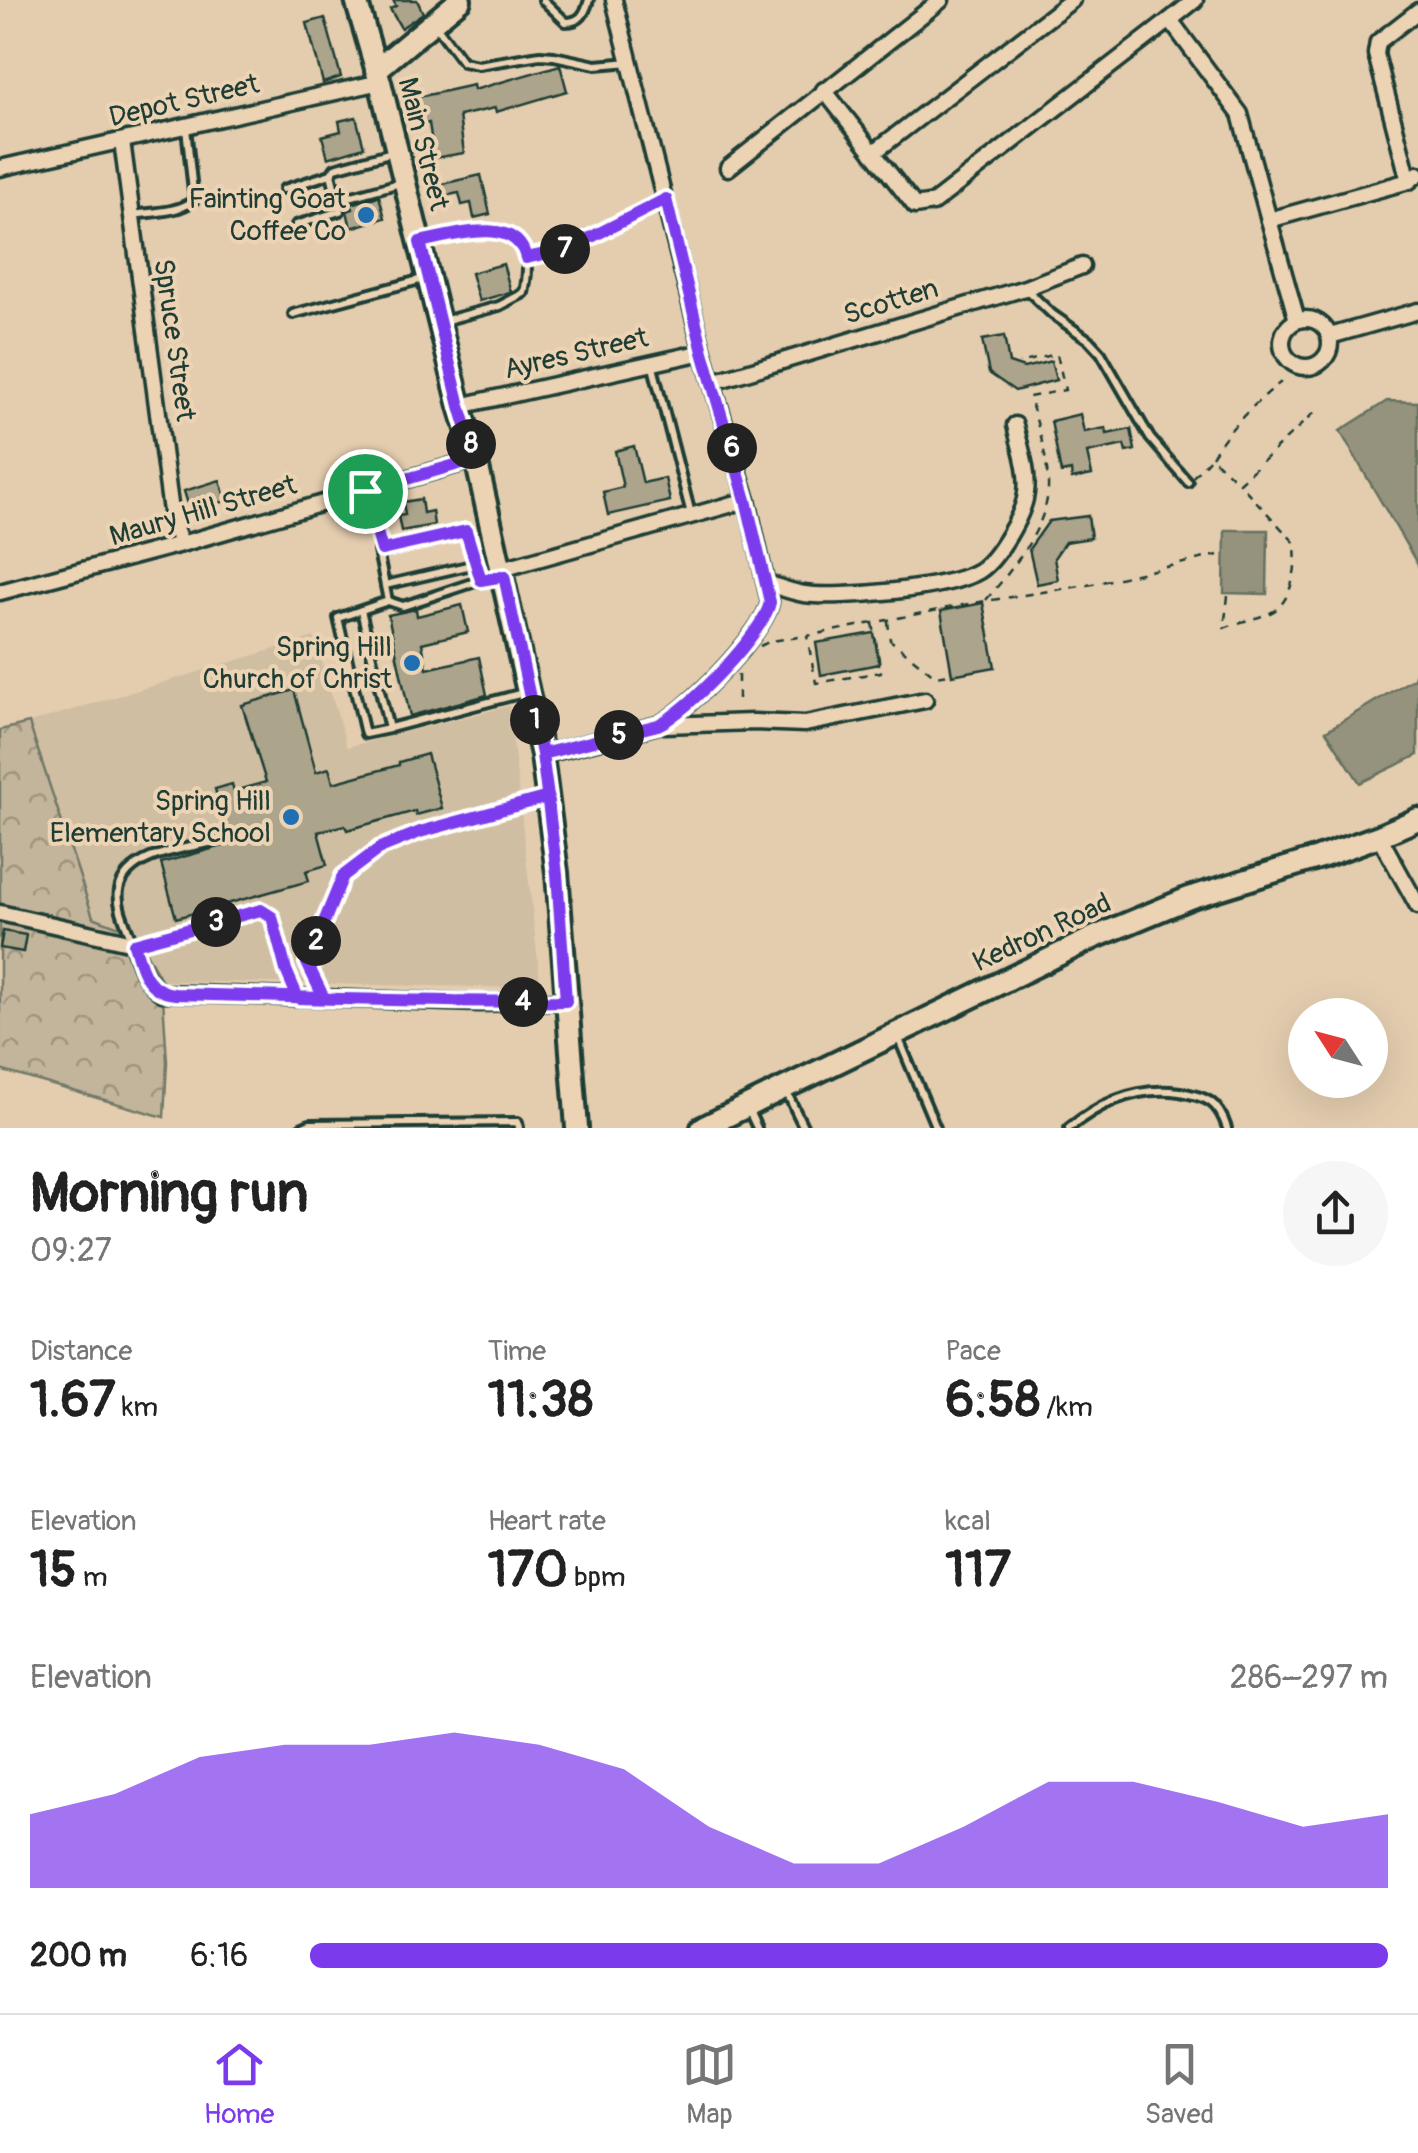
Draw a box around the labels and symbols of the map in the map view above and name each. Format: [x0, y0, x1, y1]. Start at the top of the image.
street label: Depot Street [106, 67, 263, 135]
street label: Main Street [390, 74, 457, 215]
place label: Fainting Goat Coffee Co [188, 182, 347, 249]
marker: Fainting Goat Coffee Co [355, 204, 377, 226]
pin: 7 [540, 224, 590, 274]
street label: Spruce Street [145, 257, 203, 424]
street label: Scotten [839, 271, 943, 333]
street label: Ayres Street [501, 320, 652, 388]
pin: 8 [446, 419, 496, 469]
pin: 6 [707, 423, 757, 473]
pin [323, 449, 408, 534]
street label: Maury Hill Street [106, 467, 301, 554]
place label: Spring Hill Church of Christ [202, 630, 393, 697]
marker: Spring Hill Church of Christ [401, 652, 423, 674]
pin: 1 [510, 695, 560, 745]
pin: 5 [594, 710, 644, 760]
place label: Spring Hill Elementary School [50, 784, 271, 851]
marker: Spring Hill Elementary School [280, 806, 302, 828]
street label: Kedron Road [967, 886, 1117, 980]
pin: 3 [191, 897, 241, 947]
pin: 2 [291, 916, 341, 966]
pin: 4 [498, 977, 548, 1027]
north arrow [1288, 998, 1388, 1098]

